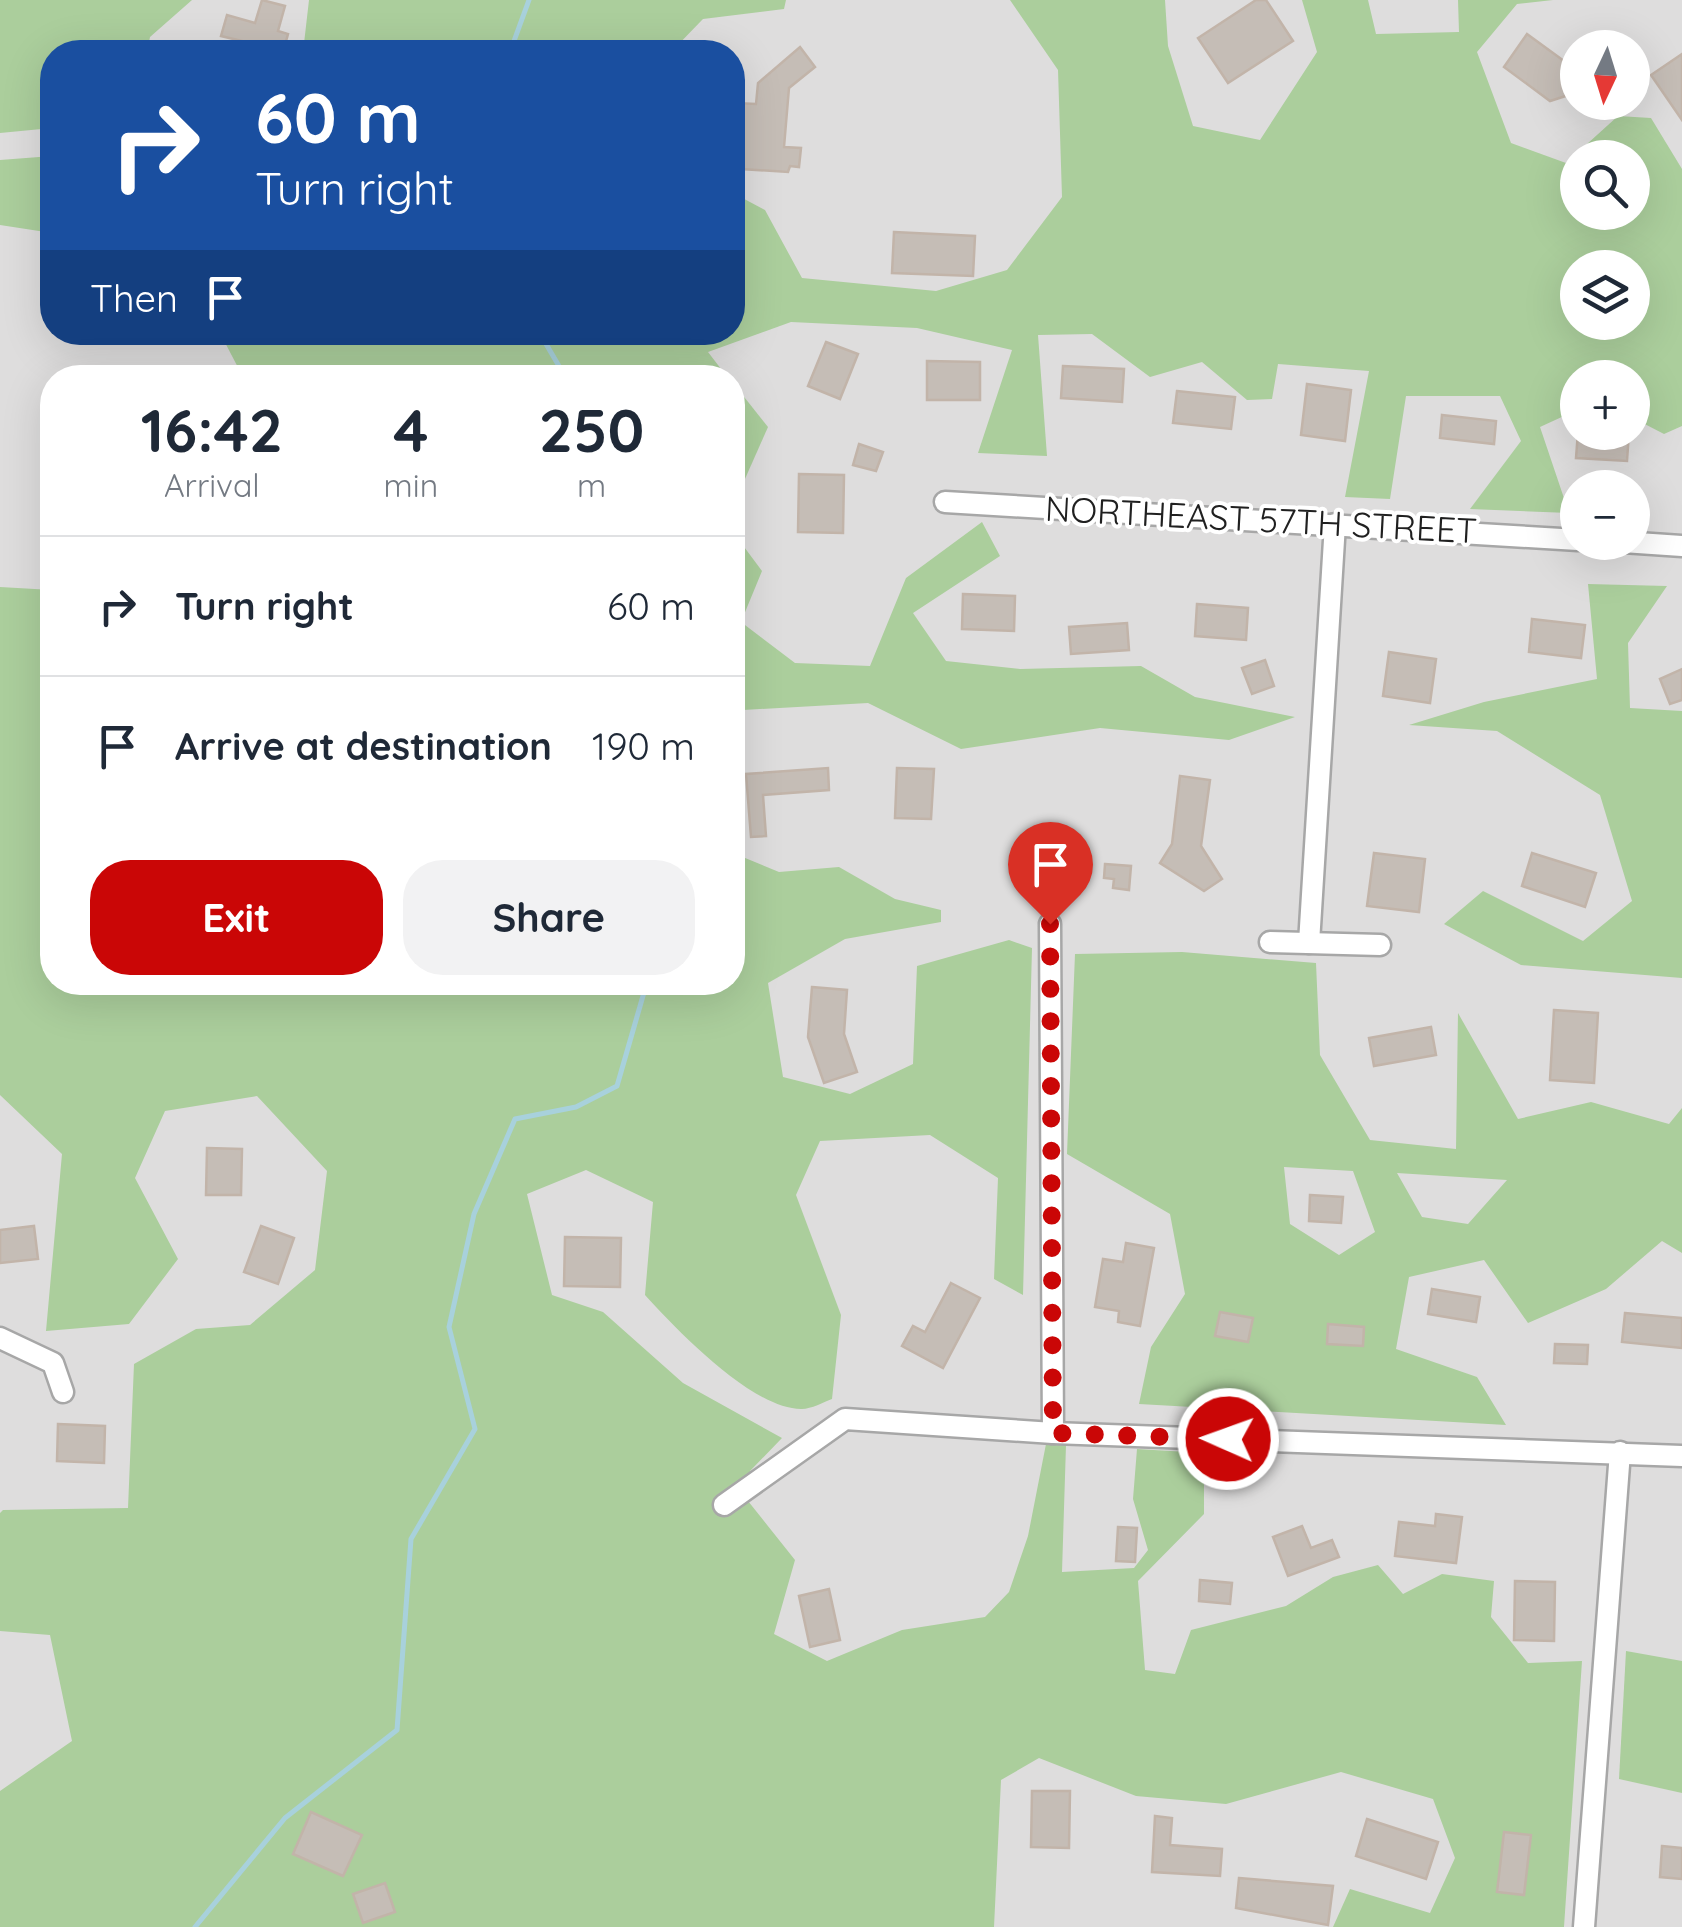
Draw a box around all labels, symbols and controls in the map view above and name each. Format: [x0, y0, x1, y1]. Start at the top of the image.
north arrow [1560, 30, 1650, 120]
map controls [1560, 30, 1650, 560]
text: 60 m [255, 73, 421, 161]
icon: right [90, 80, 220, 210]
button: search [1560, 140, 1650, 230]
text: Turn right [255, 160, 454, 216]
button: layers [1560, 250, 1650, 340]
icon: arrive [198, 270, 253, 325]
text: Then [90, 274, 178, 322]
button: + [1560, 360, 1650, 450]
text: 16:42 [141, 392, 283, 467]
text: 4 [393, 392, 429, 467]
text: 250 [539, 392, 644, 467]
text: Arrival [164, 465, 260, 505]
text: min [384, 465, 438, 505]
text: m [577, 465, 606, 505]
button: − [1560, 470, 1650, 560]
street label: NORTHEAST 57TH STREET [1044, 486, 1478, 552]
icon: right [90, 579, 145, 634]
text: Turn right [175, 582, 354, 630]
text: 60 m [607, 582, 695, 630]
icon: arrive [90, 719, 145, 774]
text: Arrive at destination [175, 722, 552, 770]
text: 190 m [592, 722, 695, 770]
pin [1008, 822, 1093, 925]
icon: arrive [1023, 837, 1078, 892]
button: Exit [90, 860, 383, 975]
button: Share [403, 860, 695, 975]
position arrow [1176, 1387, 1280, 1491]

